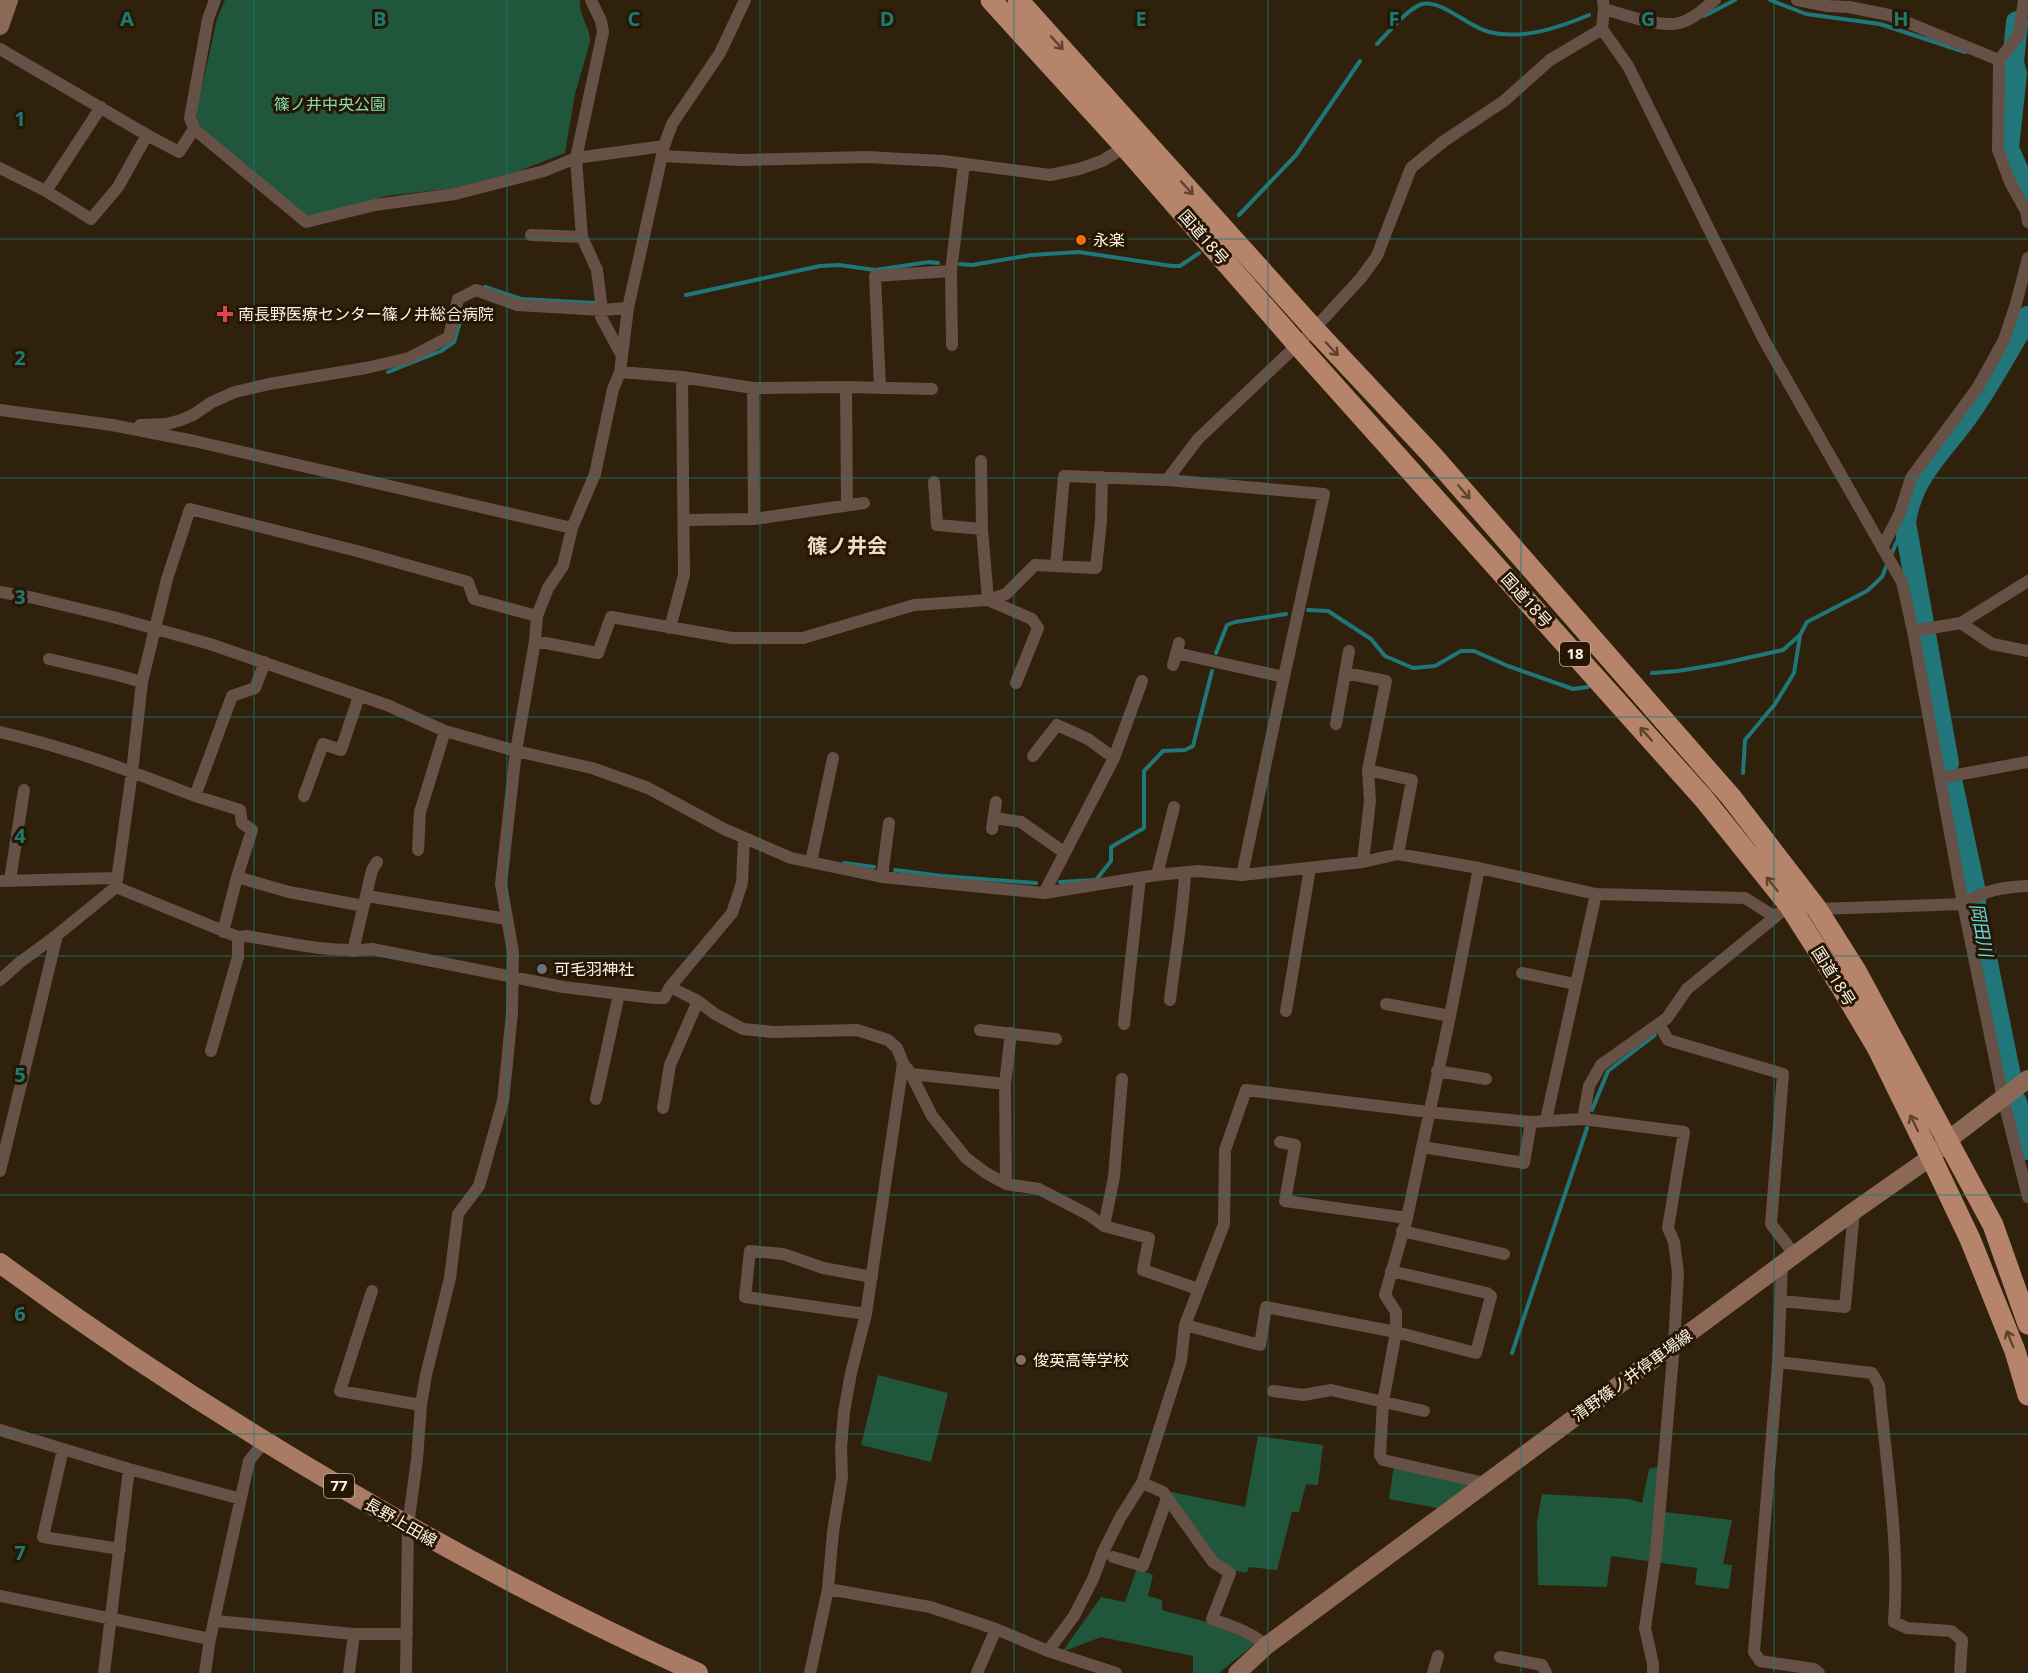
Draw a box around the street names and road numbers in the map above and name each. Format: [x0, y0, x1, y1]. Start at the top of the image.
street label: 国道18号 [1174, 205, 1234, 269]
street label: 国道18号 [1497, 568, 1557, 632]
road number: 18 [1560, 642, 1590, 666]
street label: 国道18号 [1807, 942, 1861, 1010]
street label: 清野篠ノ井停車場線 [1567, 1324, 1697, 1426]
road number: 77 [324, 1474, 354, 1498]
street label: 長野上田線 [361, 1492, 441, 1552]

